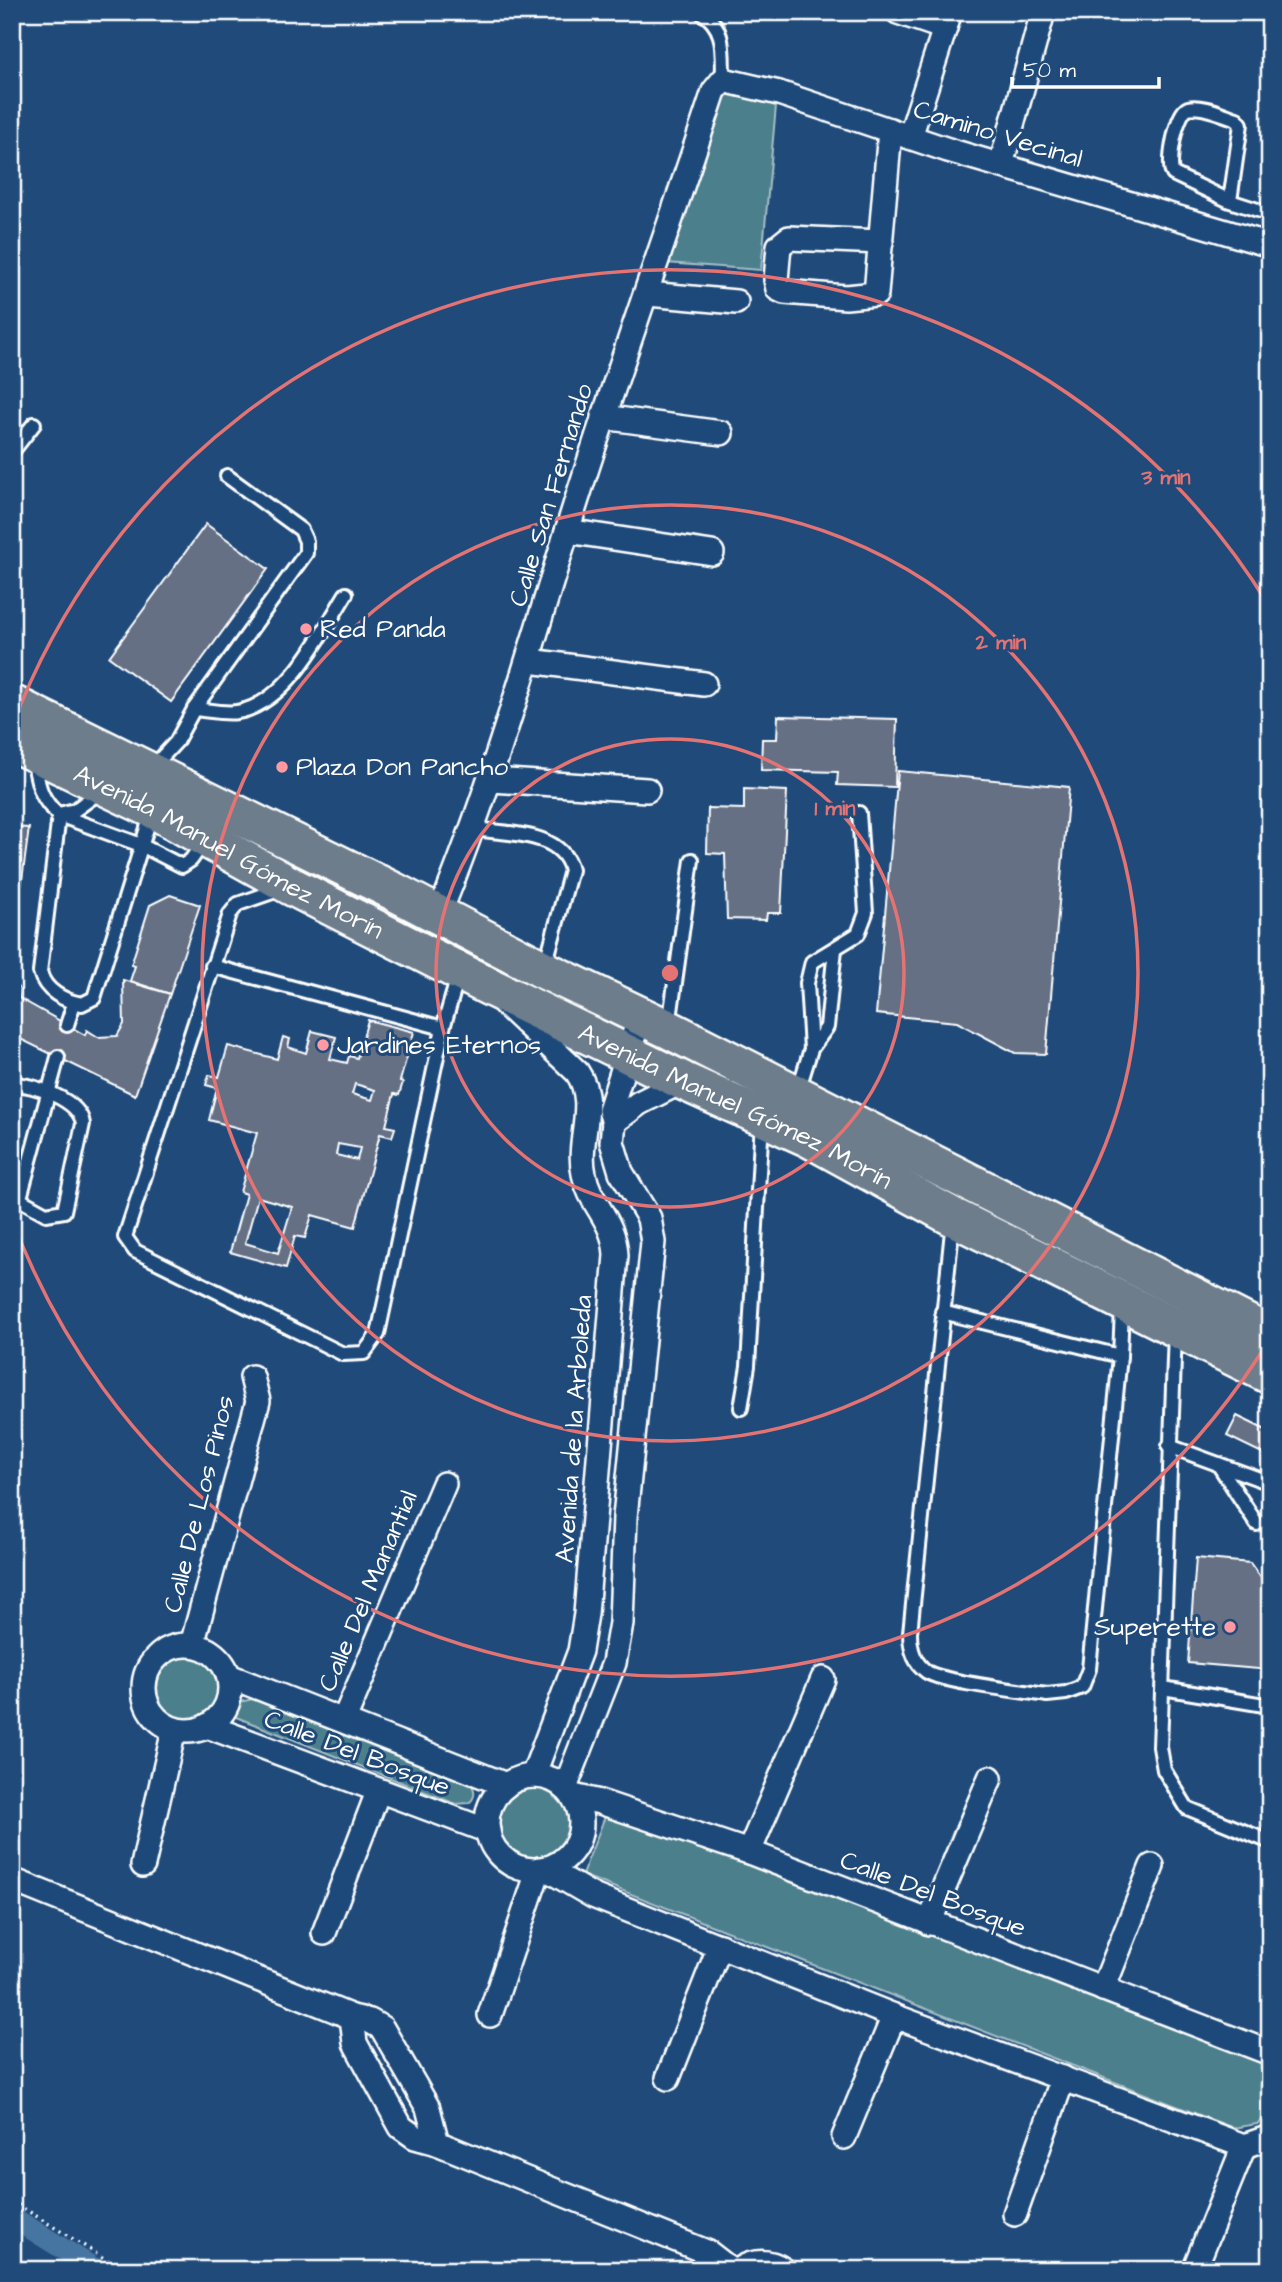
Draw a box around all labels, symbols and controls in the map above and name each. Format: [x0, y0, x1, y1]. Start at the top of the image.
scale bar [1012, 46, 1160, 90]
text: 50 m [1023, 56, 1077, 85]
street label: Camino Vecinal [909, 91, 1087, 177]
street label: Calle San Fernando [500, 379, 602, 611]
text: 3 min [1140, 463, 1191, 492]
place label: Red Panda [320, 611, 446, 647]
marker: Red Panda [298, 621, 314, 637]
text: 2 min [975, 628, 1027, 657]
place label: Plaza Don Pancho [296, 749, 508, 785]
street label: Avenida Manuel Gómez Morín [68, 756, 390, 948]
marker: Plaza Don Pancho [274, 759, 290, 775]
text: 1 min [814, 794, 856, 823]
centre of rings [658, 961, 682, 985]
street label: Avenida Manuel Gómez Morín [572, 1015, 899, 1198]
place label: Jardines Eternos [337, 1027, 541, 1063]
marker: Jardines Eternos [315, 1037, 331, 1053]
street label: Avenida de la Arboleda [547, 1294, 601, 1564]
street label: Calle De Los Pinos [155, 1392, 243, 1616]
street label: Calle Del Manantial [309, 1485, 427, 1697]
place label: Superette [1094, 1609, 1216, 1645]
marker: Superette [1222, 1619, 1238, 1635]
street label: Calle Del Bosque [259, 1701, 455, 1805]
street label: Calle Del Bosque [835, 1842, 1031, 1946]

